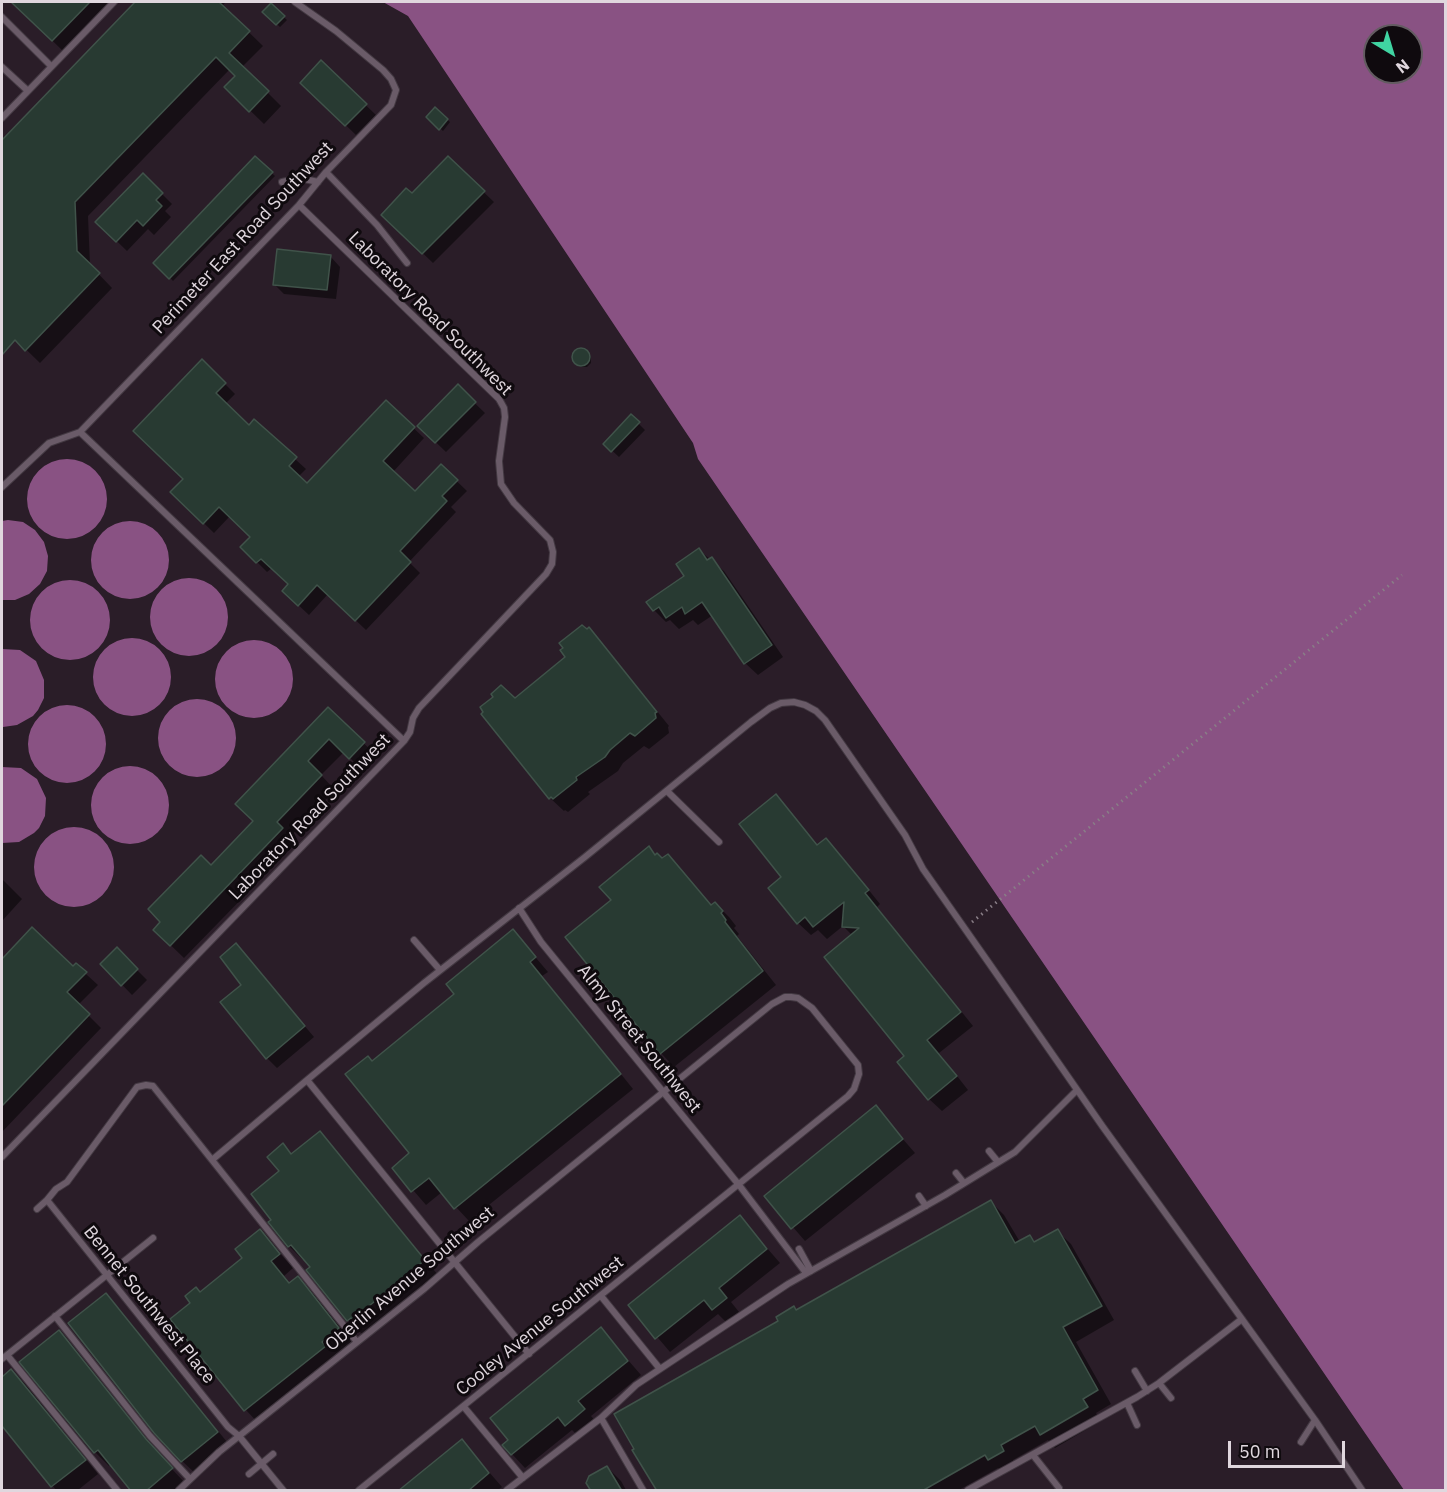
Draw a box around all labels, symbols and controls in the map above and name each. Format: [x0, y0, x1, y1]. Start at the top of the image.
north arrow [1363, 24, 1423, 84]
text: N [1392, 55, 1414, 78]
street label: Perimeter East Road Southwest [148, 137, 338, 339]
street label: Laboratory Road Southwest [344, 228, 516, 400]
street label: Laboratory Road Southwest [225, 729, 395, 905]
street label: Almy Street Southwest [573, 960, 705, 1118]
street label: Oberlin Avenue Southwest [321, 1202, 499, 1356]
street label: Bennet Southwest Place [79, 1222, 219, 1388]
street label: Cooley Avenue Southwest [452, 1252, 628, 1400]
scale bar [1231, 1429, 1348, 1467]
text: 50 m [1239, 1440, 1281, 1463]

